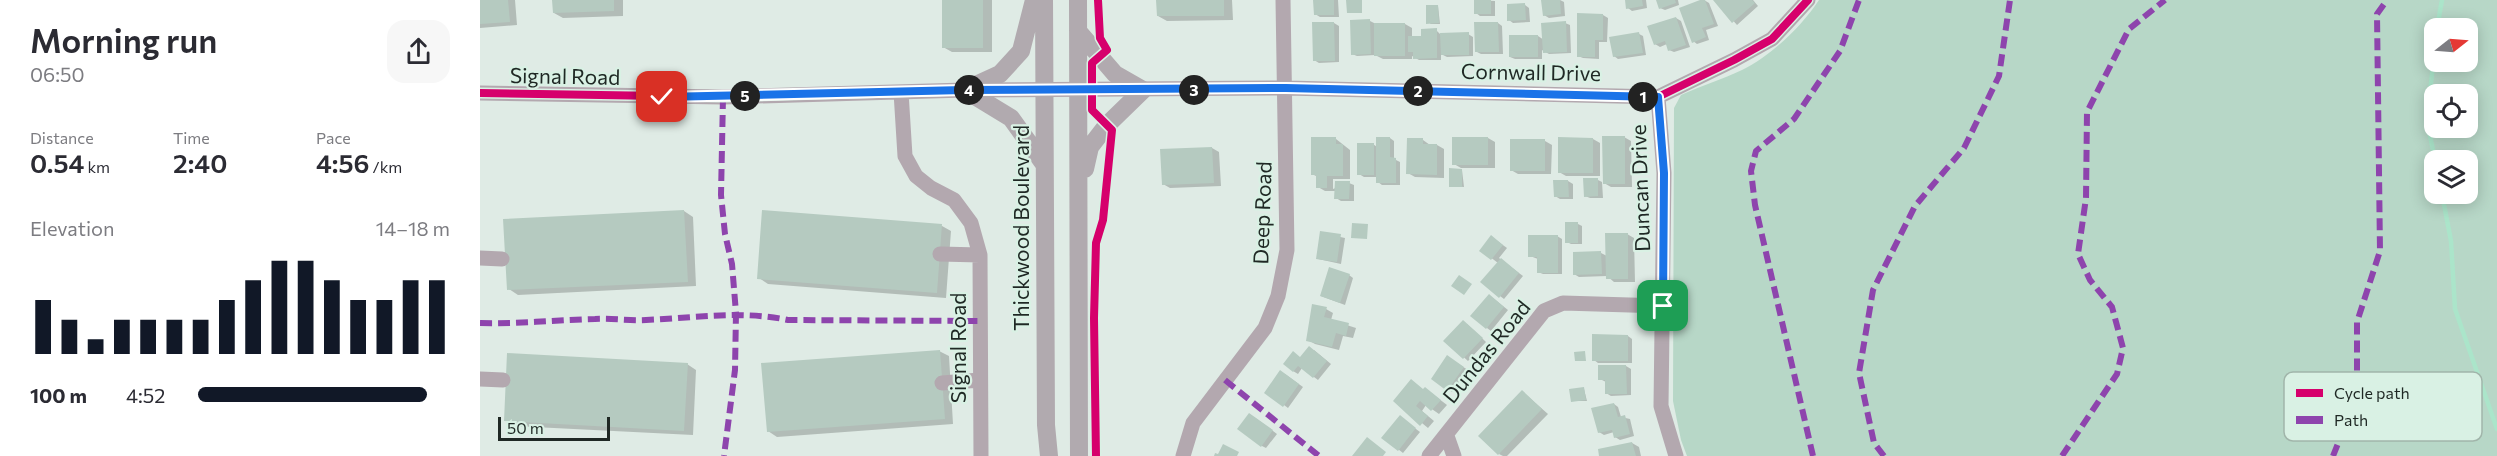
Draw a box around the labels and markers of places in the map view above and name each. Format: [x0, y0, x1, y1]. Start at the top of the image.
pin [636, 71, 687, 122]
pin: 4 [954, 75, 984, 105]
pin: 3 [1179, 75, 1209, 105]
pin: 2 [1403, 76, 1433, 106]
pin: 5 [730, 81, 760, 111]
pin: 1 [1628, 82, 1658, 112]
pin [1637, 280, 1688, 331]

